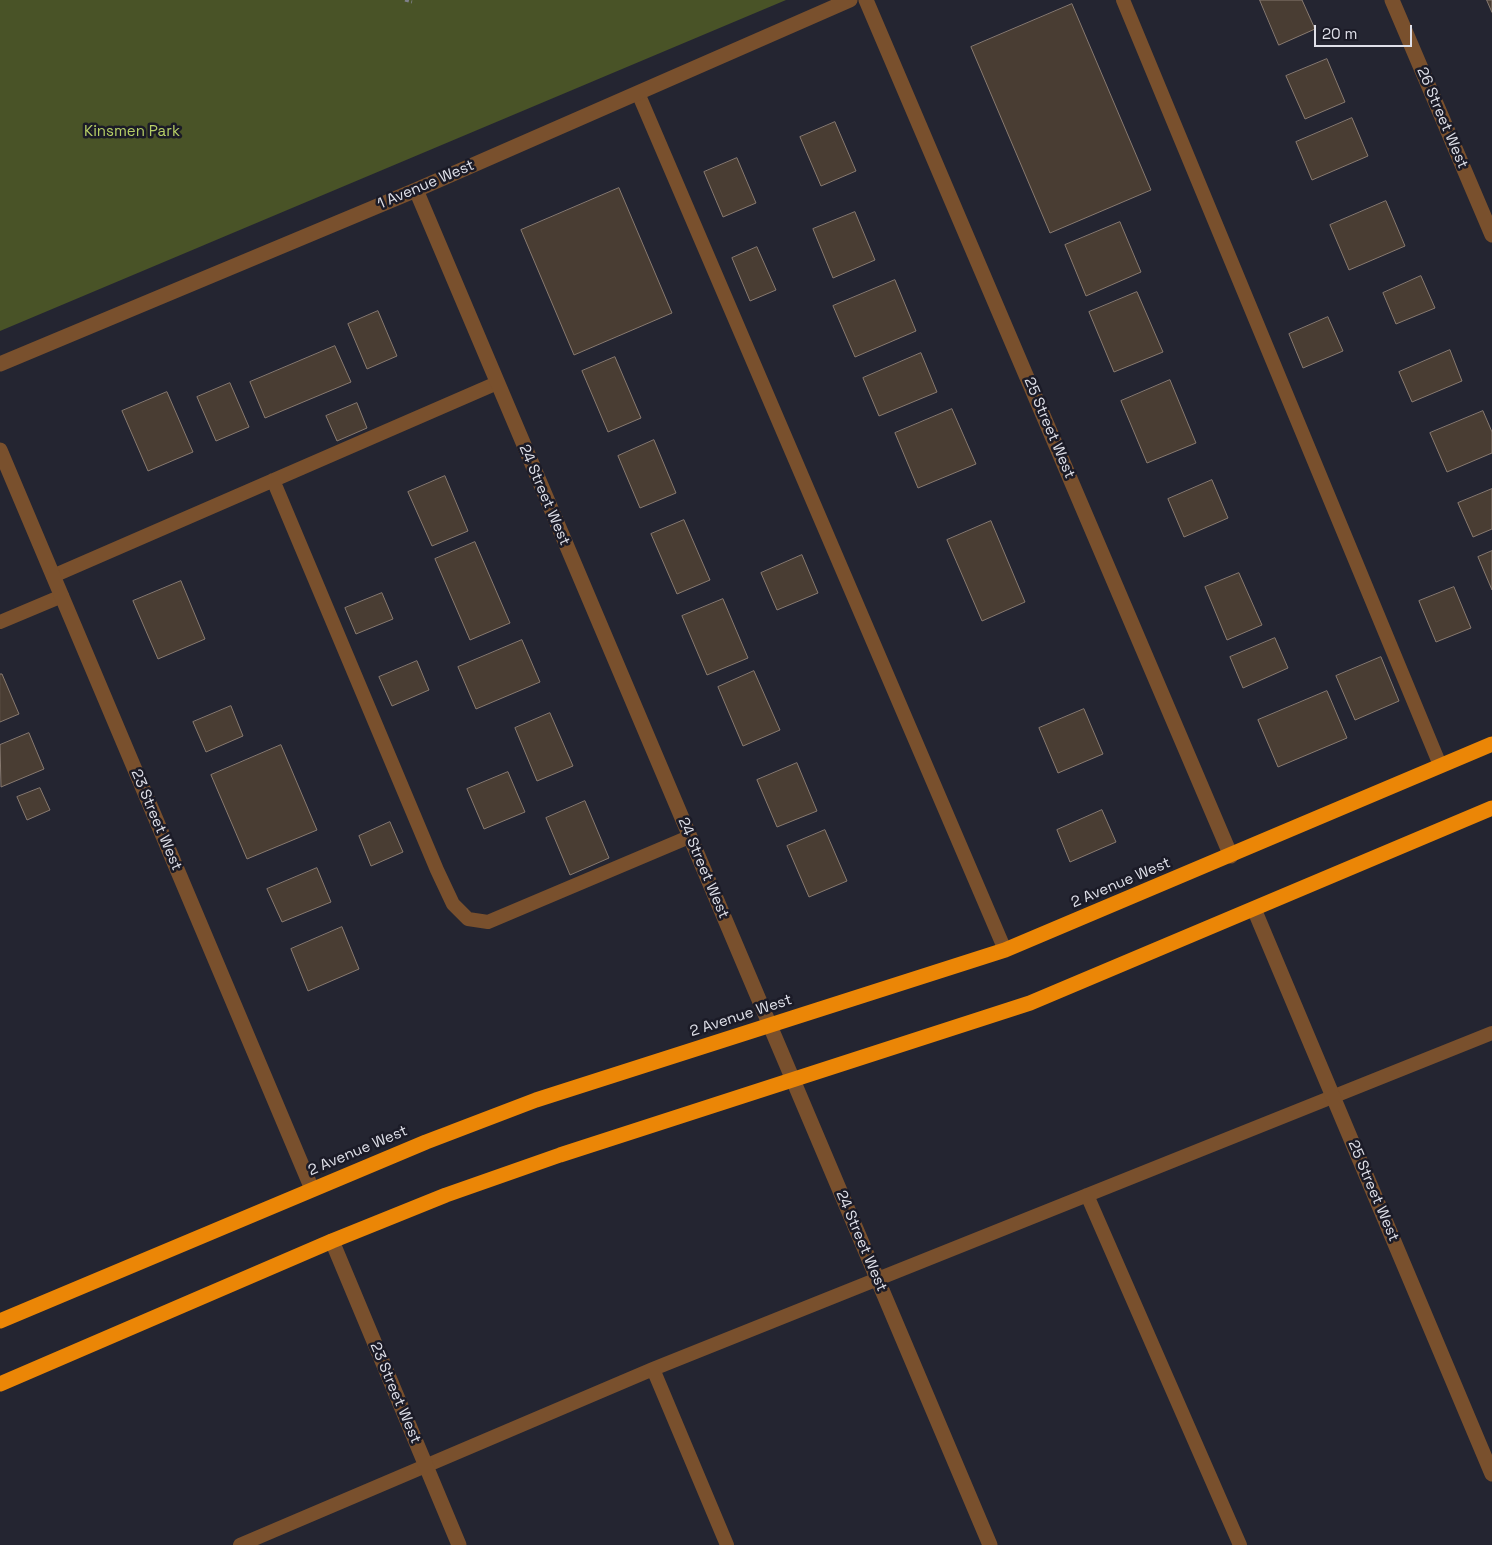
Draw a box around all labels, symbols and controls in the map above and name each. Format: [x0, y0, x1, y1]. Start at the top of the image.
scale bar [1317, 15, 1414, 47]
text: 20 m [1322, 24, 1357, 43]
street label: 26 Street West [1413, 65, 1471, 171]
park label: Kinsmen Park [84, 123, 180, 141]
street label: 1 Avenue West [375, 157, 477, 213]
street label: 25 Street West [1020, 375, 1078, 481]
street label: 24 Street West [515, 442, 573, 548]
street label: 23 Street West [127, 767, 185, 873]
street label: 24 Street West [674, 815, 732, 921]
street label: 2 Avenue West [1069, 854, 1173, 912]
street label: 2 Avenue West [688, 991, 794, 1041]
street label: 2 Avenue West [306, 1122, 410, 1180]
street label: 25 Street West [1344, 1138, 1402, 1244]
street label: 24 Street West [832, 1188, 890, 1294]
street label: 23 Street West [366, 1340, 424, 1446]

